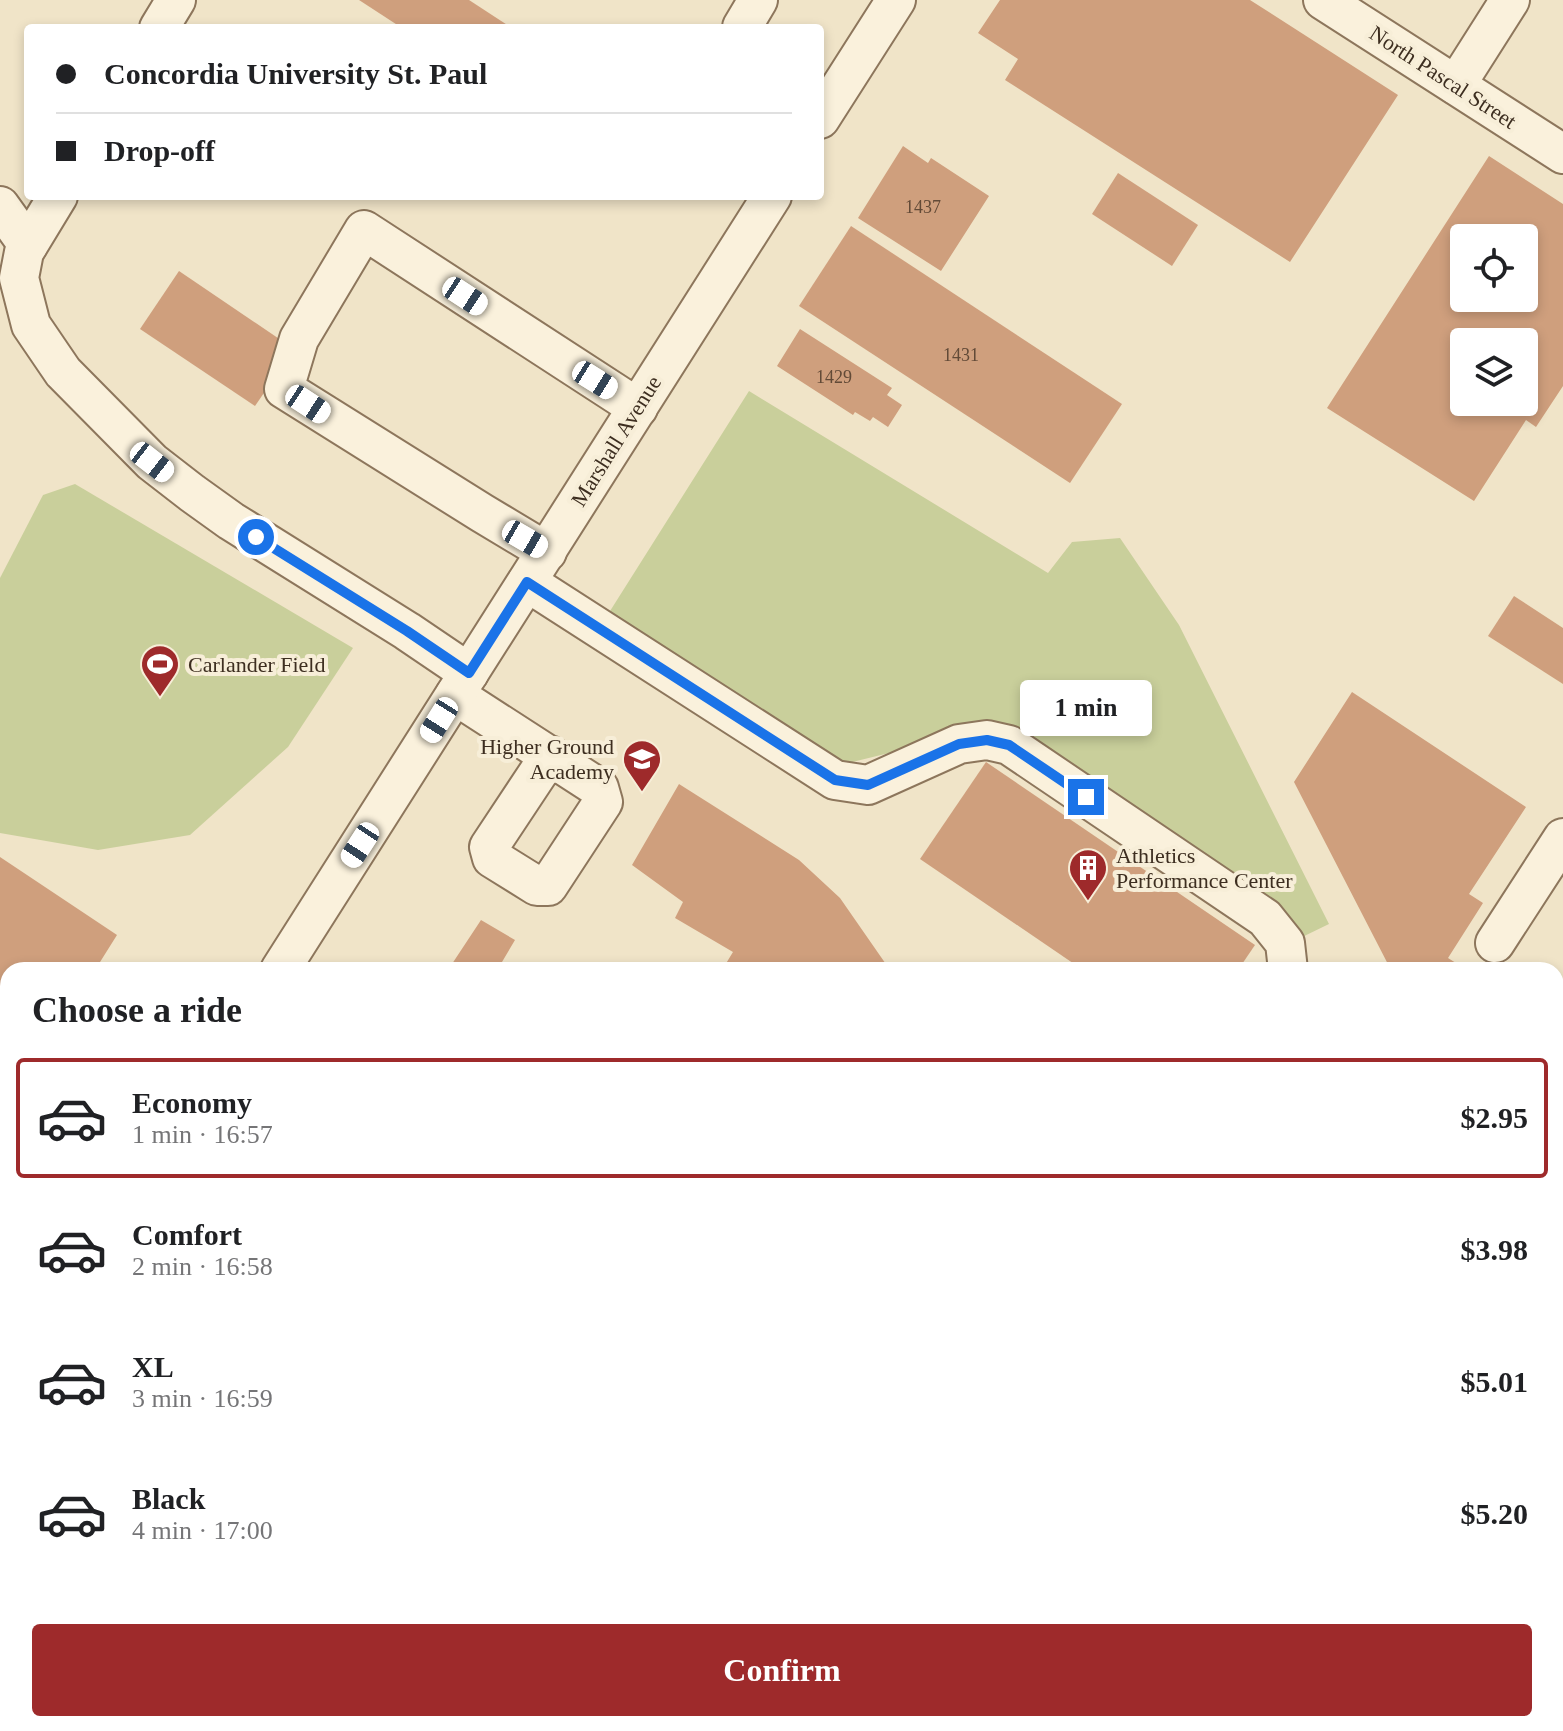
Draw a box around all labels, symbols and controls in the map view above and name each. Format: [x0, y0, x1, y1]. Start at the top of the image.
street label: North Pascal Street [1365, 20, 1521, 134]
text: Concordia University St. Paul [104, 57, 487, 90]
text: Drop-off [104, 134, 215, 167]
house number: 1437 [905, 197, 941, 217]
map controls [1450, 224, 1538, 416]
button: locate [1450, 224, 1538, 312]
car [438, 273, 492, 319]
button: layers [1450, 328, 1538, 416]
house number: 1431 [943, 345, 979, 365]
car [568, 357, 622, 403]
house number: 1429 [816, 367, 852, 387]
street label: Marshall Avenue [566, 371, 666, 511]
car [281, 381, 335, 427]
car [126, 438, 178, 486]
car [498, 517, 552, 561]
route start [238, 519, 274, 555]
sports icon: Carlander Field [139, 643, 181, 698]
place label: Carlander Field [188, 652, 325, 677]
callout: 1 min [1020, 681, 1152, 737]
car [416, 693, 462, 747]
text: 1 min [1055, 693, 1117, 722]
place label: Higher Ground Academy [480, 734, 614, 784]
school or university icon: Higher Ground Academy [621, 738, 663, 793]
route end [1068, 779, 1104, 815]
car [337, 818, 383, 872]
place label: Athletics Performance Center [1116, 843, 1293, 893]
building icon: Athletics Performance Center [1067, 847, 1109, 902]
text: Choose a ride [32, 990, 242, 1030]
icon: car [36, 1082, 108, 1154]
text: Economy [132, 1086, 252, 1119]
text: $2.95 [1461, 1101, 1528, 1134]
text: 1 min · 16:57 [132, 1120, 273, 1149]
icon: car [36, 1214, 108, 1286]
text: Comfort [132, 1218, 242, 1251]
text: $3.98 [1461, 1233, 1528, 1266]
text: 2 min · 16:58 [132, 1252, 273, 1281]
icon: car [36, 1346, 108, 1418]
text: XL [132, 1350, 174, 1383]
text: $5.01 [1461, 1365, 1528, 1398]
text: 3 min · 16:59 [132, 1384, 273, 1413]
icon: car [36, 1478, 108, 1550]
text: Black [132, 1482, 205, 1515]
text: $5.20 [1461, 1497, 1528, 1530]
text: 4 min · 17:00 [132, 1516, 273, 1545]
button: Confirm [32, 1624, 1532, 1716]

